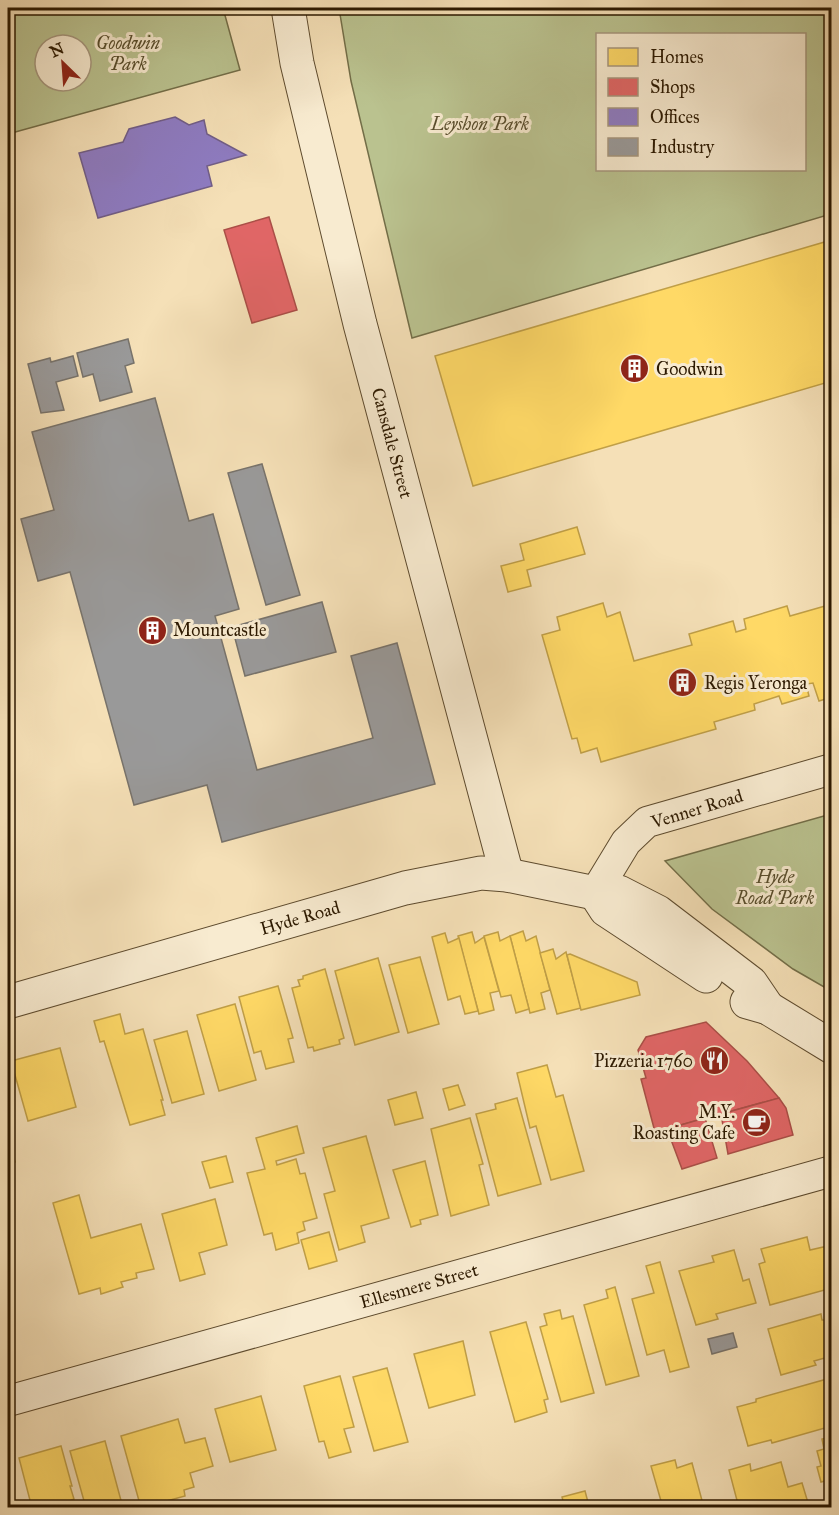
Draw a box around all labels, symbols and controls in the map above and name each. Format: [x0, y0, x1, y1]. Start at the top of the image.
park label: Goodwin Park [96, 32, 161, 75]
north arrow [33, 33, 93, 93]
legend [596, 33, 806, 171]
text: N [47, 38, 67, 61]
text: Homes [650, 46, 704, 68]
text: Shops [650, 76, 695, 98]
text: Offices [650, 106, 700, 128]
park label: Leyshon Park [430, 113, 529, 135]
text: Industry [650, 136, 715, 158]
building icon: Goodwin [619, 353, 651, 385]
place label: Goodwin [656, 358, 723, 380]
street label: Cansdale Street [367, 385, 418, 501]
building icon: Mountcastle [136, 614, 168, 646]
place label: Mountcastle [173, 619, 267, 641]
building icon: Regis Yeronga [667, 667, 699, 699]
place label: Regis Yeronga [704, 672, 808, 695]
street label: Venner Road [648, 785, 745, 834]
park label: Hyde Road Park [735, 866, 814, 909]
street label: Hyde Road [257, 896, 343, 940]
restaurant icon: Pizzeria 1760 [698, 1045, 730, 1077]
place label: Pizzeria 1760 [594, 1050, 693, 1072]
place label: M.Y. Roasting Cafe [633, 1101, 735, 1145]
cafe icon: M.Y. Roasting Cafe [740, 1106, 772, 1138]
street label: Ellesmere Street [357, 1258, 481, 1313]

